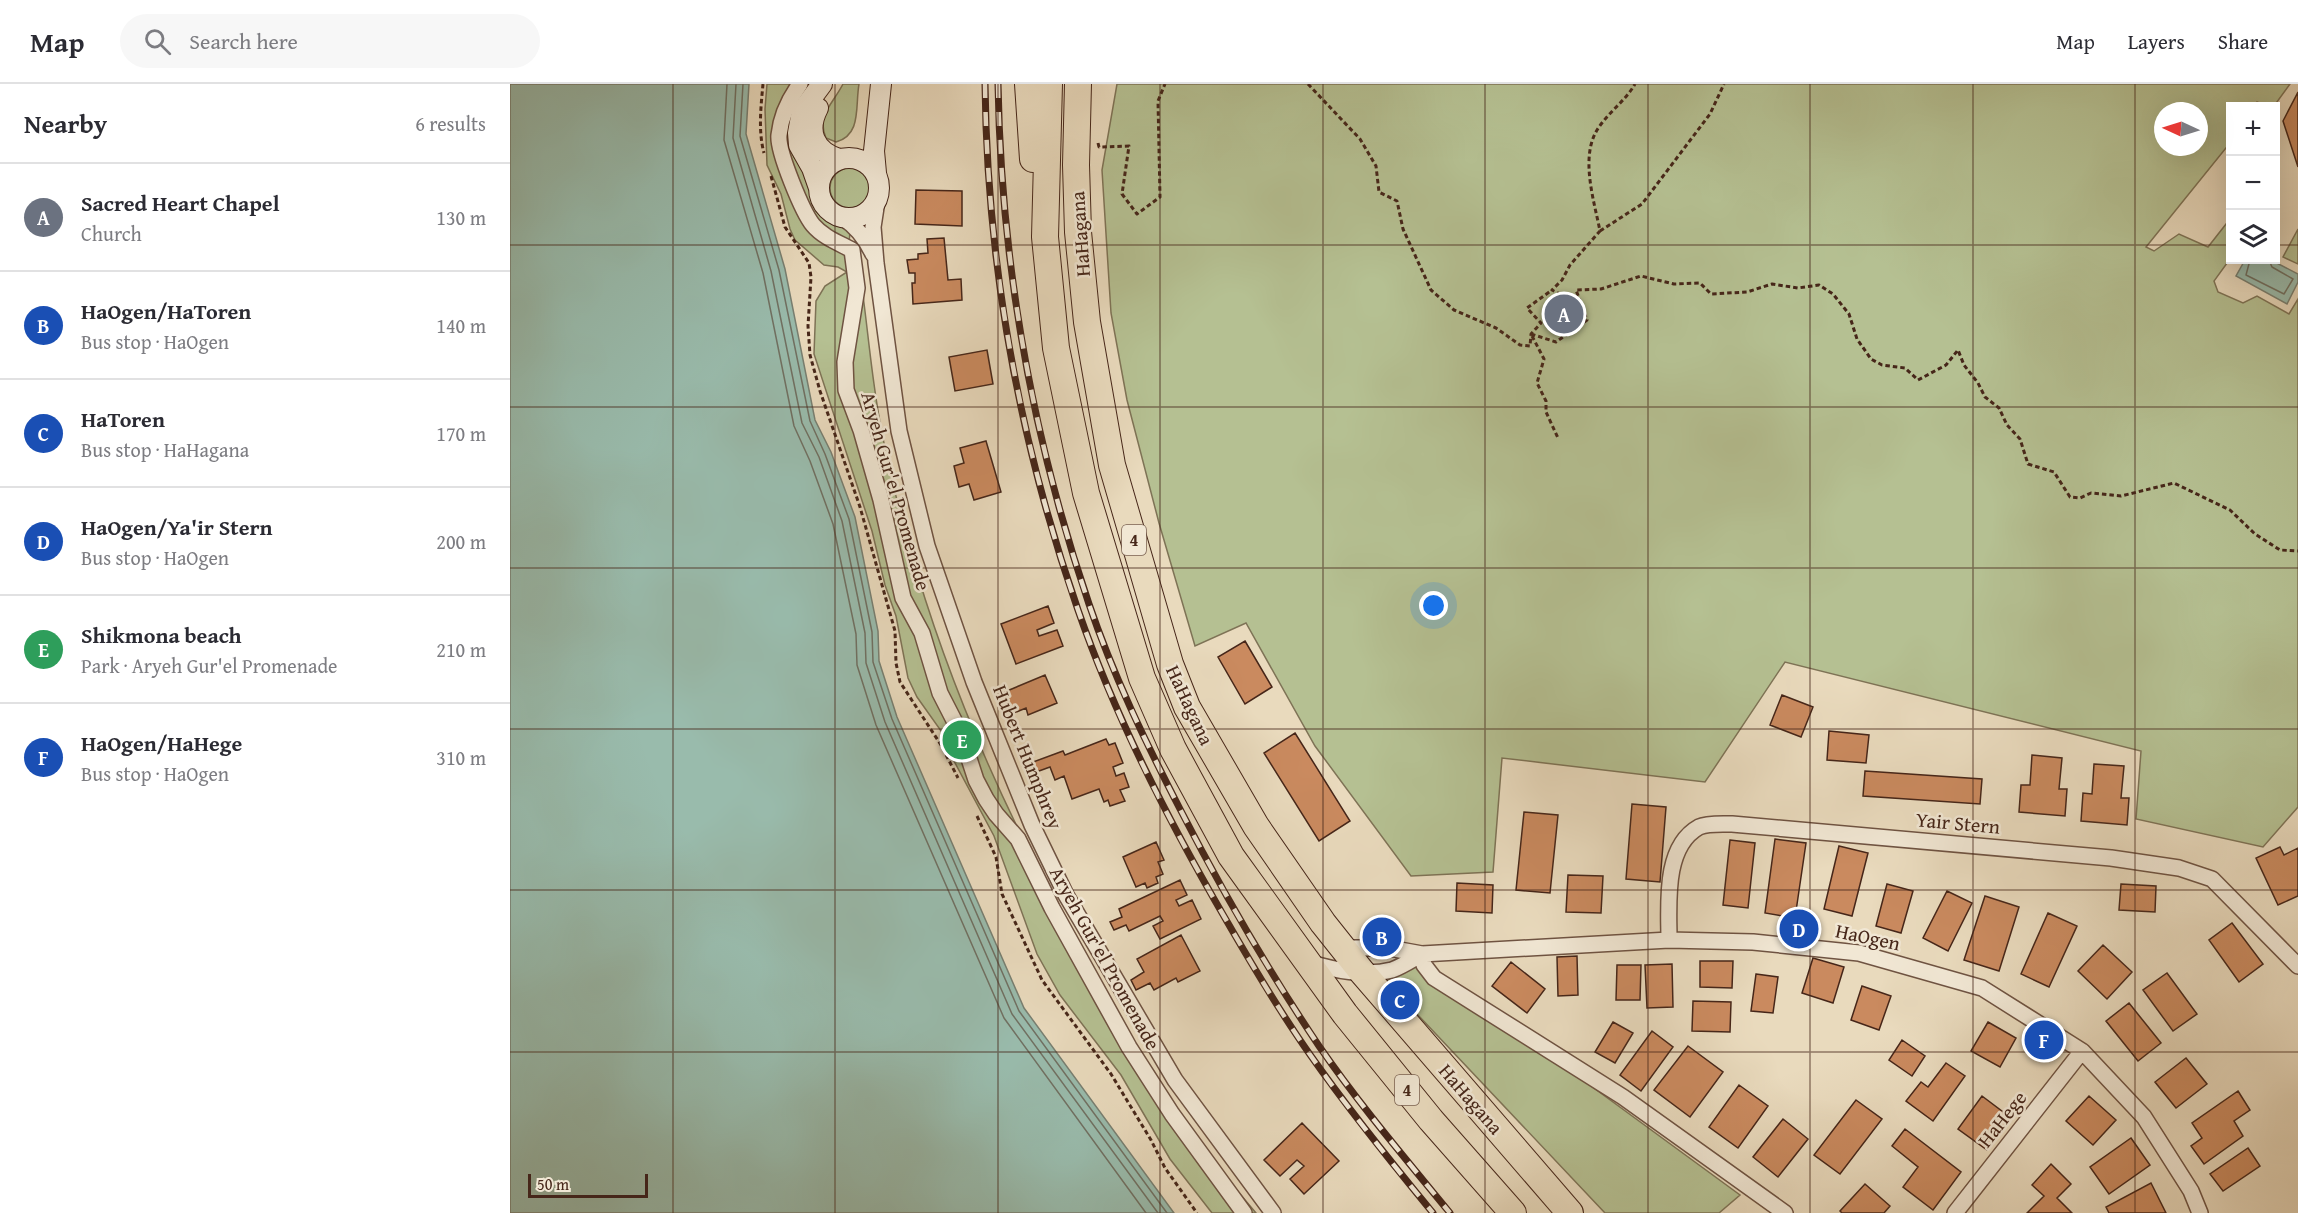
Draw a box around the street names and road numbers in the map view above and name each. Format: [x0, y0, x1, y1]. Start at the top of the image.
street label: HaHagana [1062, 190, 1097, 278]
street label: Aryeh Gur'el Promenade [854, 388, 939, 594]
road number: 4 [1122, 525, 1146, 555]
street label: HaHagana [1159, 660, 1222, 750]
street label: Hubert Humphrey [986, 680, 1071, 833]
street label: Yair Stern [1915, 804, 2001, 841]
street label: Aryeh Gur'el Promenade [1043, 861, 1168, 1055]
street label: HaOgen [1833, 916, 1903, 957]
street label: HaHagana [1432, 1057, 1511, 1141]
road number: 4 [1395, 1075, 1419, 1105]
street label: HaHege [1970, 1084, 2033, 1153]

